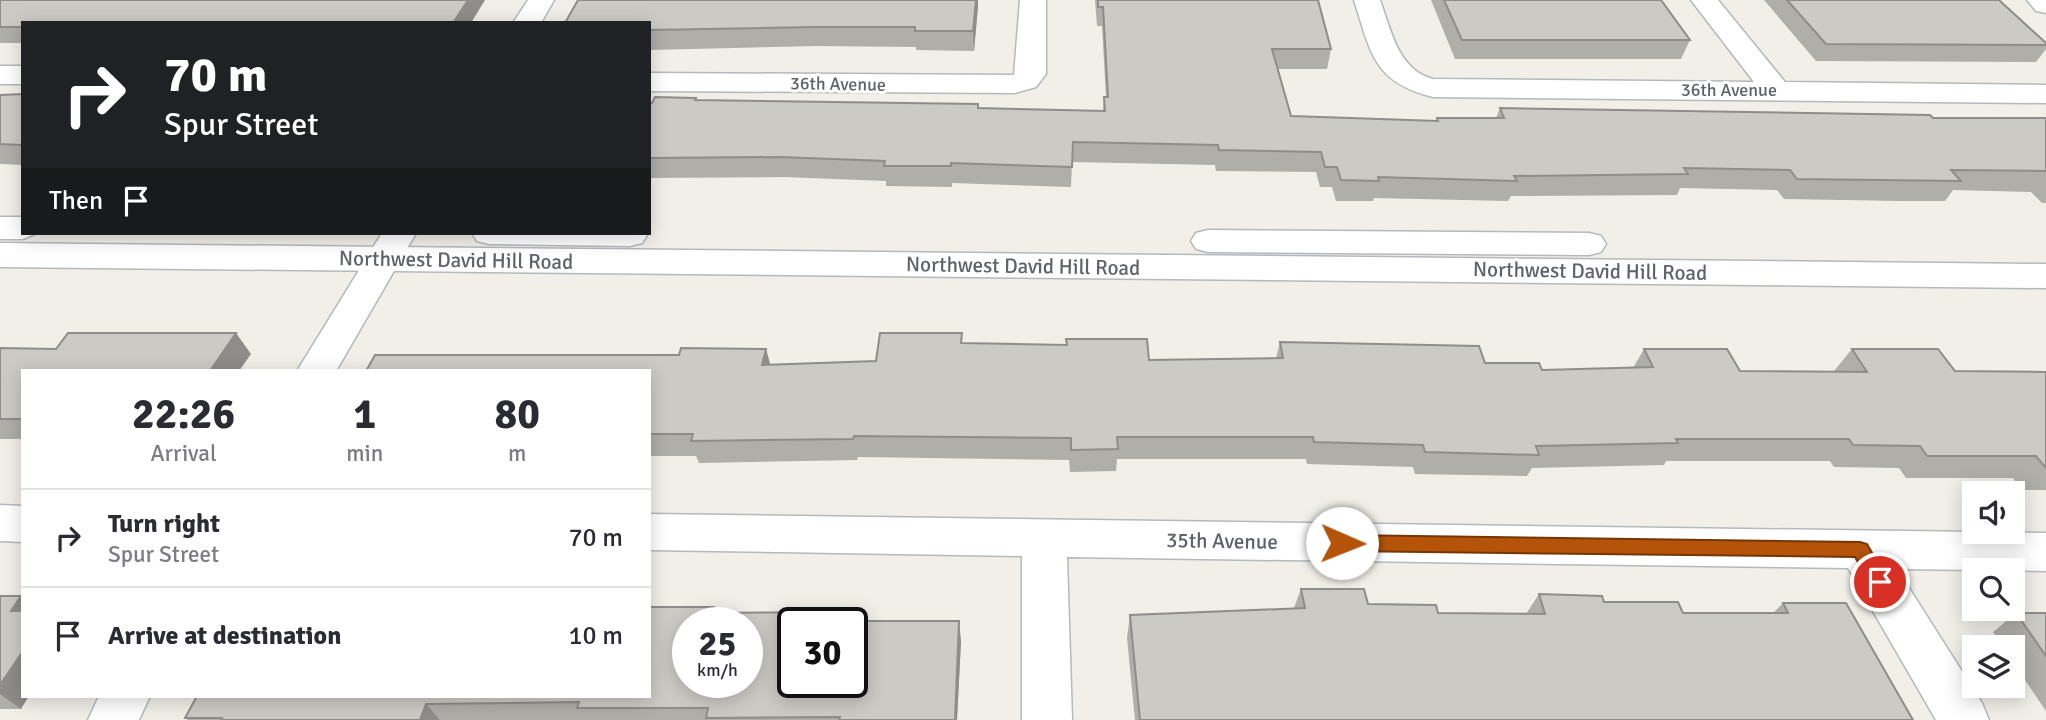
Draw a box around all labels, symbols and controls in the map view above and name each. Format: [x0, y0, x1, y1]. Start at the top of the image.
text: 70 m [164, 45, 267, 105]
icon: right [49, 49, 140, 140]
street label: 36th Avenue [790, 72, 886, 96]
street label: 36th Avenue [1681, 79, 1777, 101]
text: Spur Street [164, 105, 318, 144]
icon: arrive [117, 182, 155, 220]
text: Then [49, 185, 103, 217]
street label: Northwest David Hill Road [339, 245, 573, 275]
street label: Northwest David Hill Road [906, 251, 1140, 281]
street label: Northwest David Hill Road [1473, 256, 1707, 286]
text: 22:26 [132, 389, 235, 440]
text: 1 [354, 389, 376, 440]
text: 80 [495, 389, 540, 440]
text: Arrival [151, 439, 217, 468]
text: min [346, 439, 383, 468]
text: m [508, 439, 526, 468]
map controls [1962, 481, 2025, 698]
button: sound [1962, 481, 2025, 544]
position arrow [1305, 506, 1379, 580]
text: Turn right [108, 508, 220, 540]
icon: right [49, 519, 87, 557]
text: 70 m [568, 522, 623, 554]
street label: 35th Avenue [1166, 527, 1278, 555]
text: Spur Street [108, 540, 219, 569]
pin [1850, 552, 1910, 612]
button: search [1962, 558, 2025, 621]
icon: arrive [1861, 563, 1899, 601]
speed limit sign: 30 [777, 607, 868, 698]
icon: arrive [49, 617, 87, 655]
text: Arrive at destination [108, 620, 341, 652]
text: 10 m [568, 620, 623, 652]
text: 25 [699, 622, 736, 665]
button: layers [1962, 635, 2025, 698]
text: km/h [697, 659, 738, 681]

